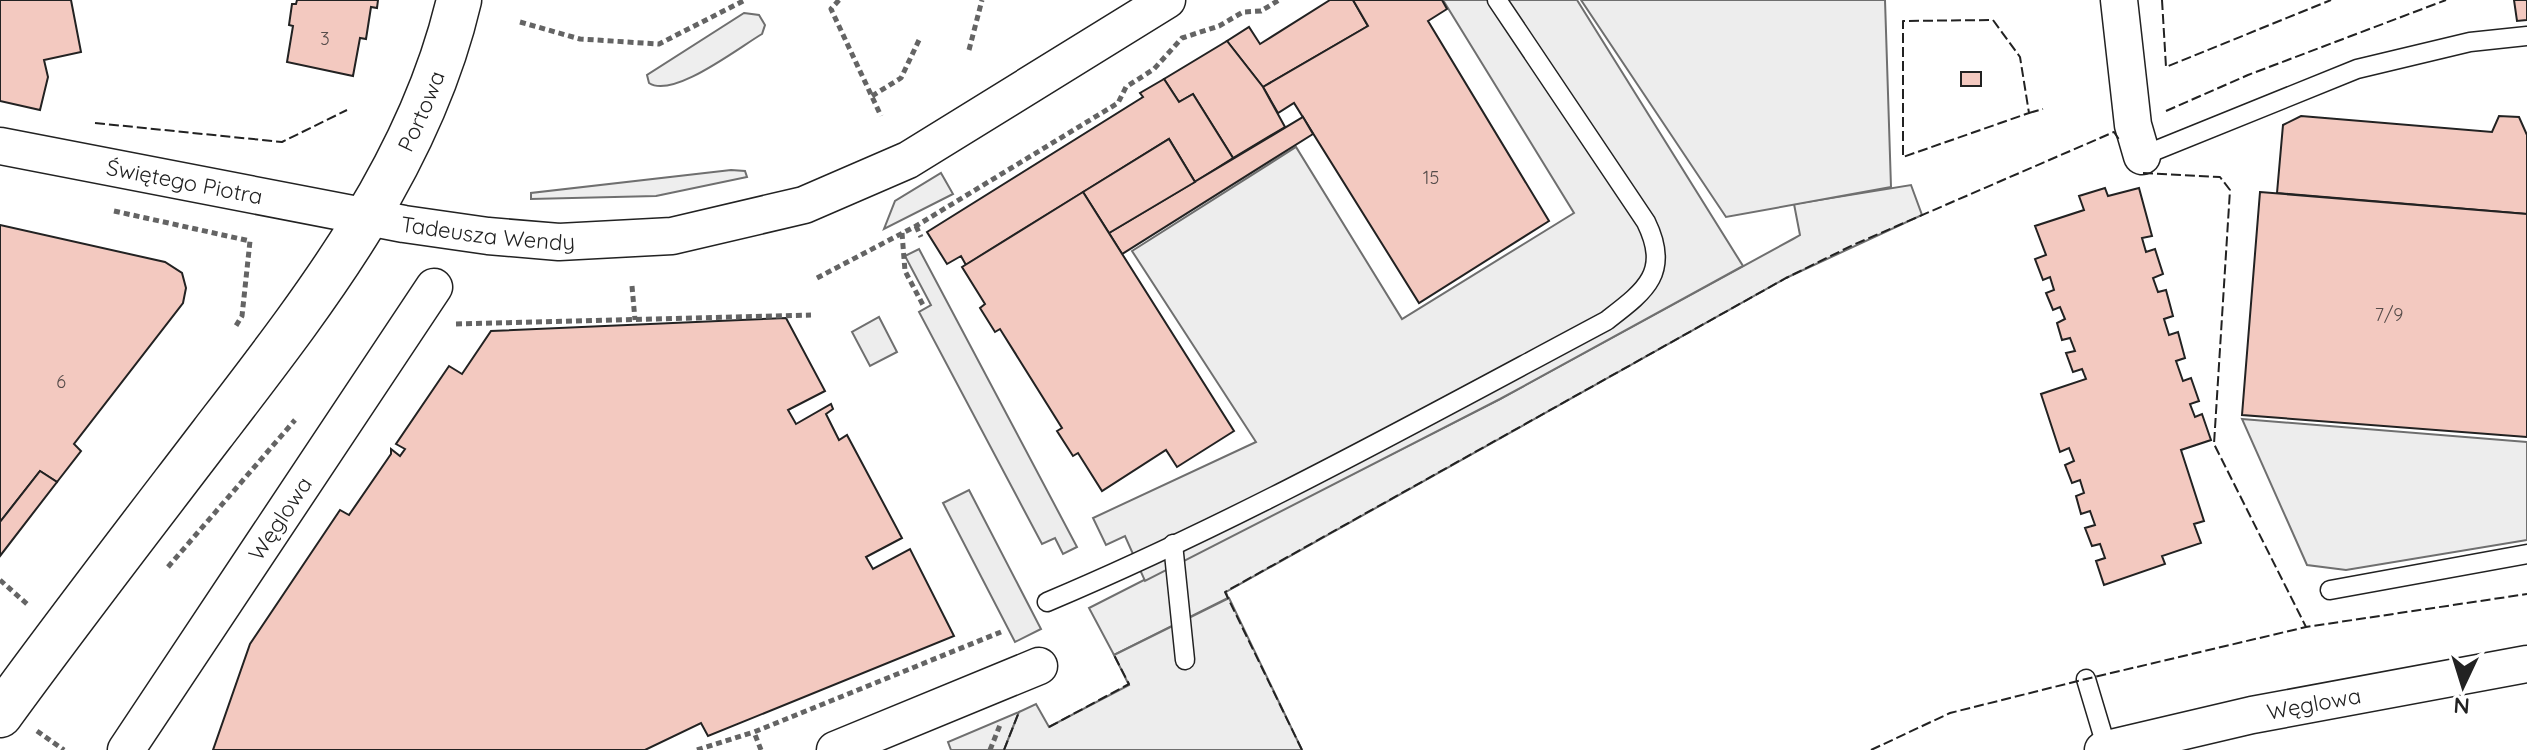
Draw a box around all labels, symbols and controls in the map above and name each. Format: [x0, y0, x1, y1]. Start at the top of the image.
house number: 3 [320, 27, 330, 50]
street label: Portowa [391, 67, 451, 156]
street label: Świętego Piotra [104, 153, 265, 210]
house number: 15 [1423, 166, 1439, 189]
street label: Tadeusza Wendy [399, 210, 576, 256]
house number: 7/9 [2375, 303, 2403, 326]
house number: 6 [56, 370, 66, 393]
street label: Węglowa [242, 471, 318, 566]
north arrow [2423, 646, 2503, 726]
street label: Węglowa [2265, 681, 2363, 726]
text: N [2453, 691, 2471, 720]

